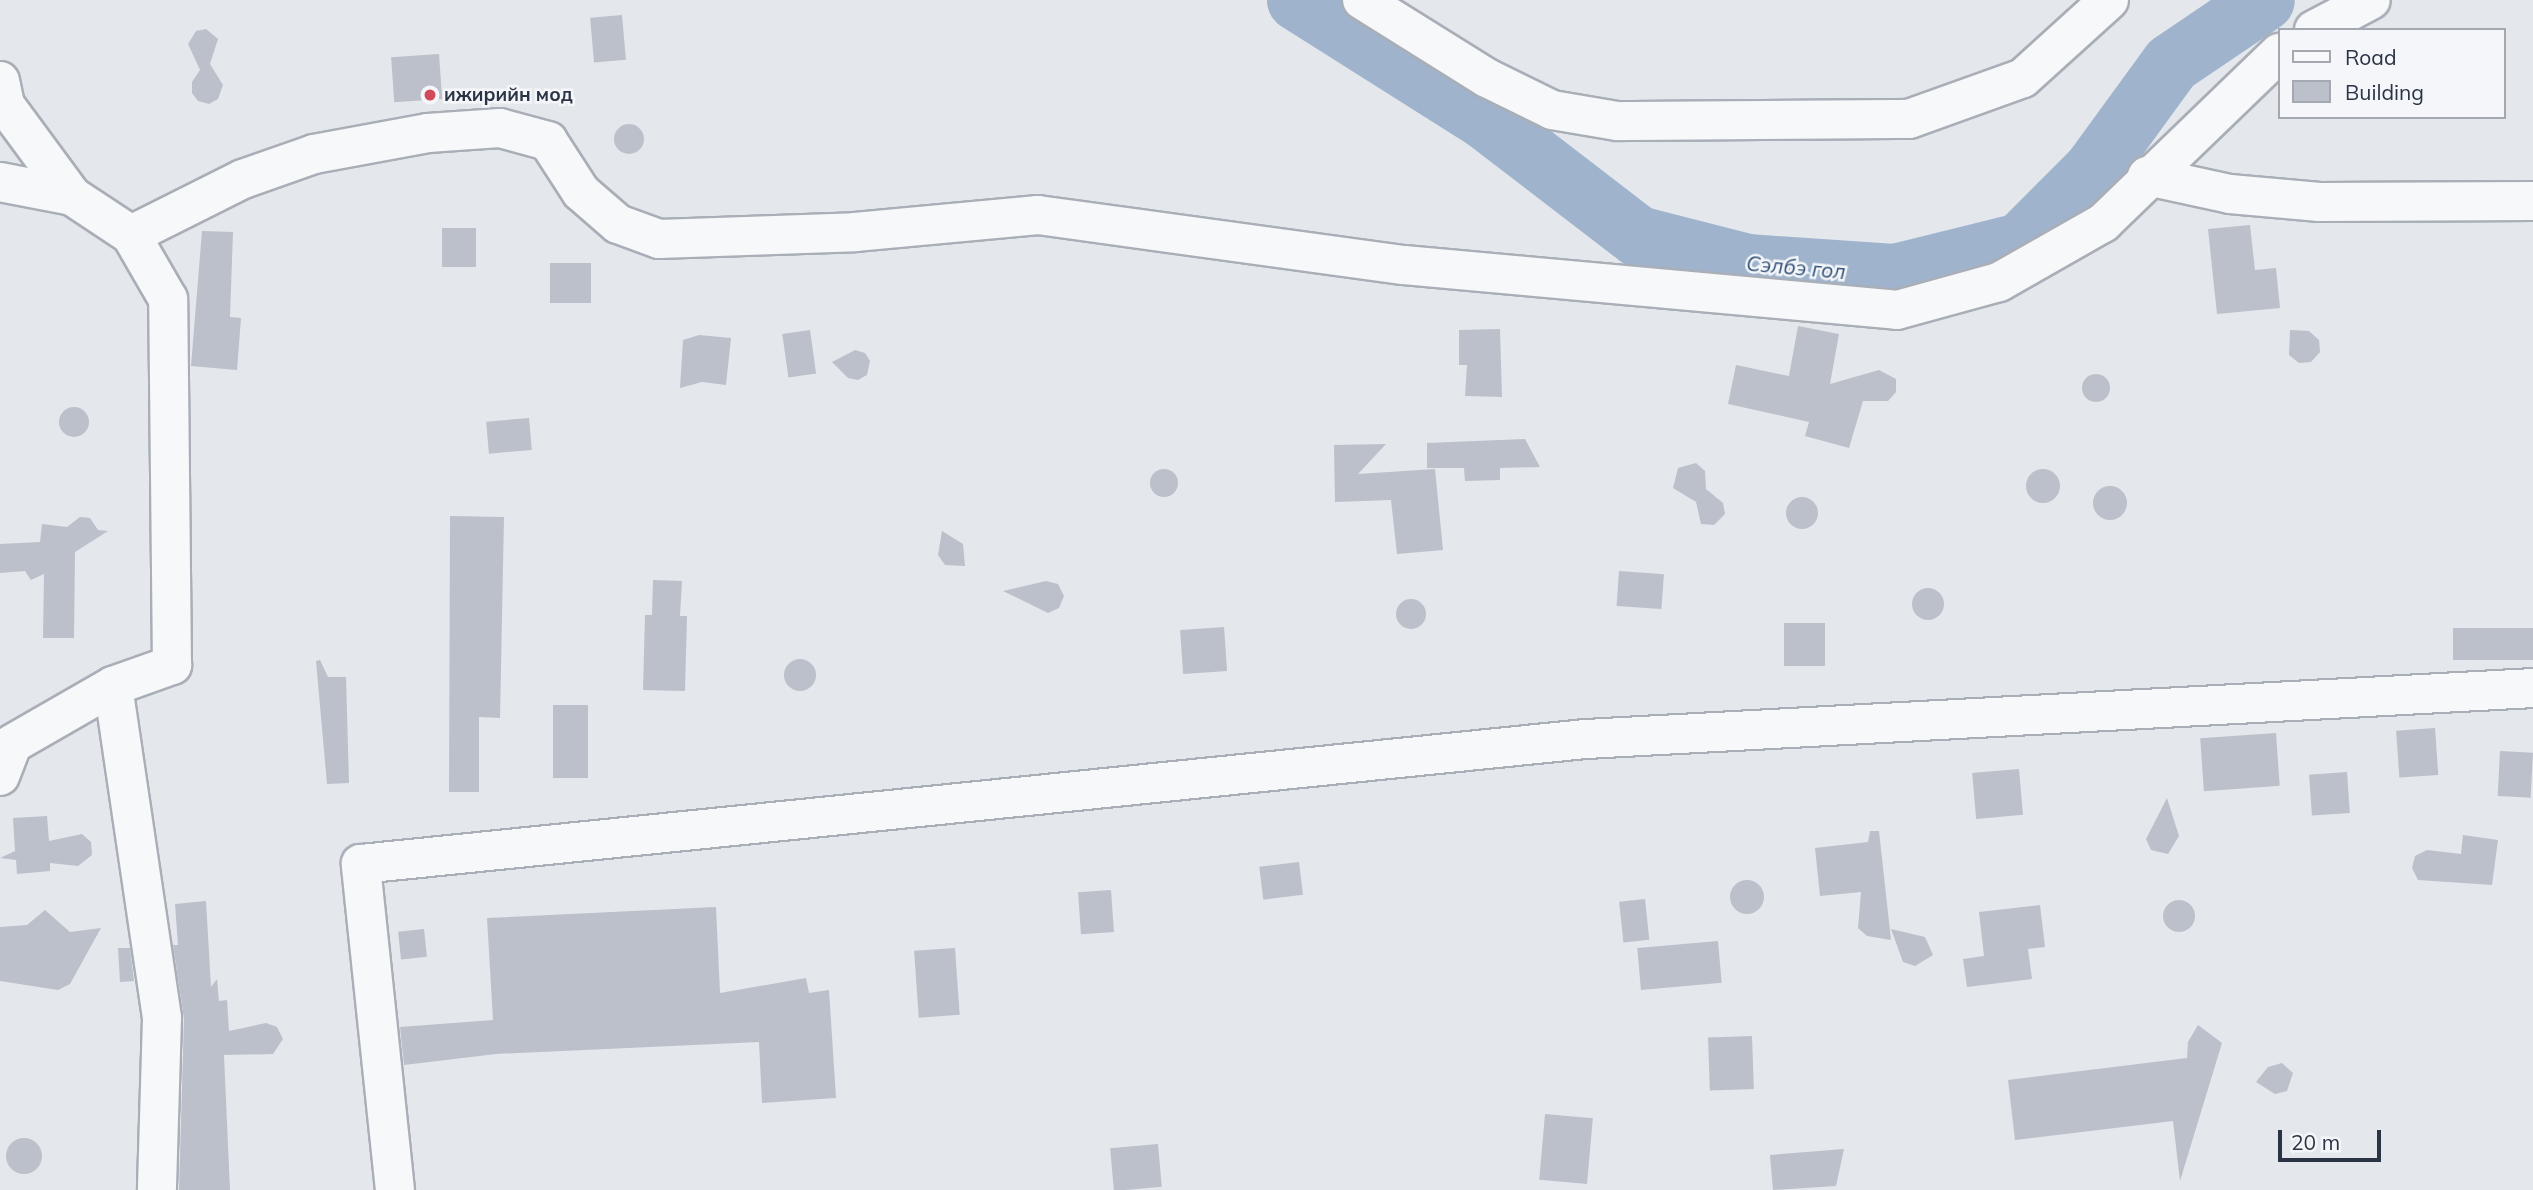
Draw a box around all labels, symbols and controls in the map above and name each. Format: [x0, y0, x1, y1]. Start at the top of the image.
legend [2278, 28, 2505, 119]
text: Road [2345, 44, 2396, 70]
text: Building [2345, 79, 2424, 105]
place label: ижирийн мод [444, 84, 573, 106]
marker: ижирийн мод [422, 87, 438, 103]
water label: Сэлбэ гол [1745, 250, 1847, 284]
scale bar [2281, 1116, 2384, 1160]
text: 20 m [2291, 1129, 2340, 1155]

